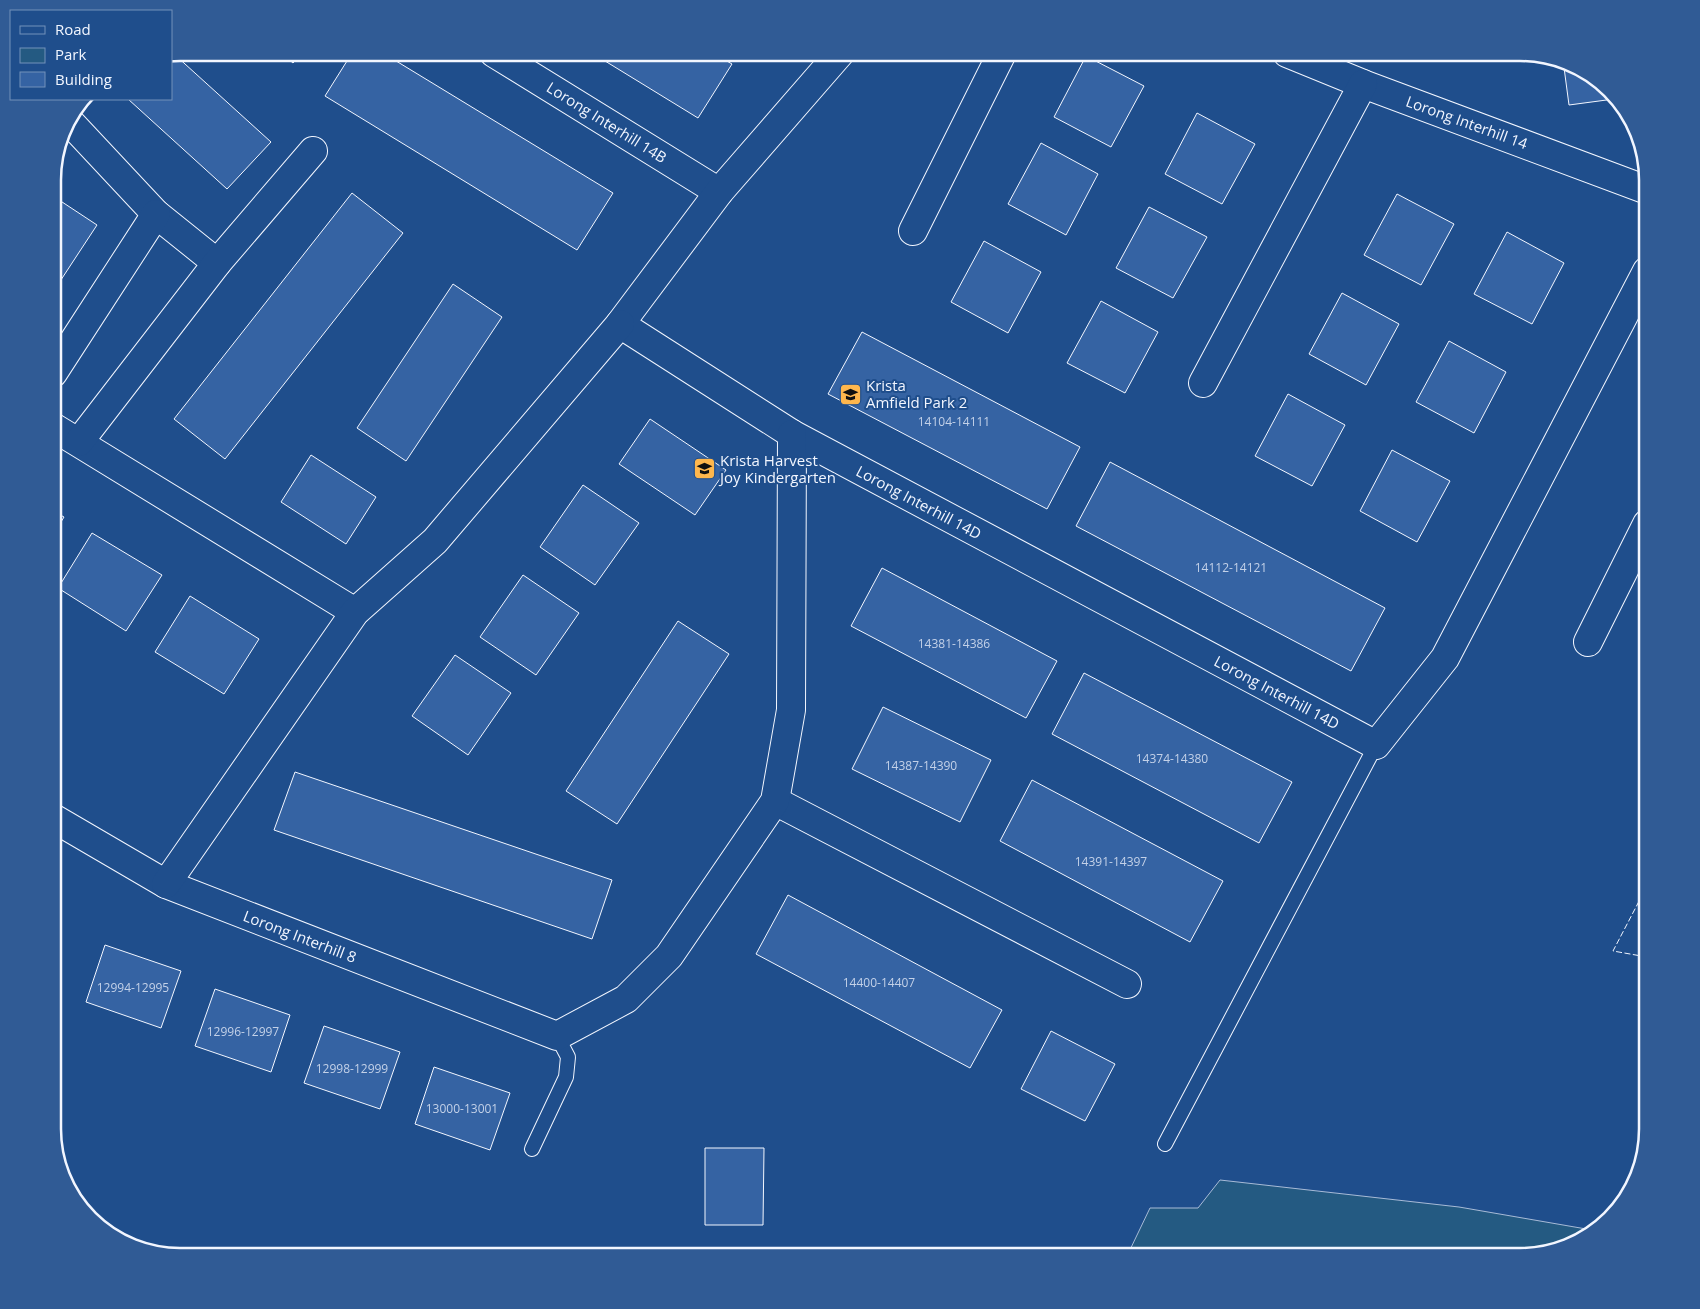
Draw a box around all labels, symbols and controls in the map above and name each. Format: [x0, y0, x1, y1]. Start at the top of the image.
legend [10, 10, 172, 100]
text: Road [55, 19, 91, 39]
text: Park [55, 44, 86, 64]
text: Building [55, 69, 112, 89]
street label: Lorong Interhill 14B [543, 77, 671, 167]
street label: Lorong Interhill 14 [1403, 91, 1531, 153]
place label: Krista Amfield Park 2 [866, 375, 967, 412]
school or university icon: Krista Amfield Park 2 [838, 382, 862, 406]
house number: 14104-14111 [918, 413, 990, 430]
place label: Krista Harvest Joy Kindergarten [718, 450, 836, 487]
school or university icon: Krista Harvest Joy Kindergarten [692, 457, 716, 481]
street label: Lorong Interhill 14D [853, 461, 985, 543]
house number: 14112-14121 [1195, 559, 1267, 576]
house number: 14381-14386 [918, 635, 990, 652]
street label: Lorong Interhill 14D [1211, 651, 1343, 733]
house number: 14374-14380 [1136, 750, 1208, 767]
house number: 14387-14390 [885, 757, 957, 774]
house number: 14391-14397 [1075, 853, 1147, 870]
street label: Lorong Interhill 8 [241, 905, 359, 967]
house number: 14400-14407 [843, 974, 915, 991]
house number: 12994-12995 [97, 979, 169, 996]
house number: 12996-12997 [207, 1023, 279, 1040]
house number: 12998-12999 [316, 1060, 388, 1077]
house number: 13000-13001 [426, 1100, 498, 1117]

